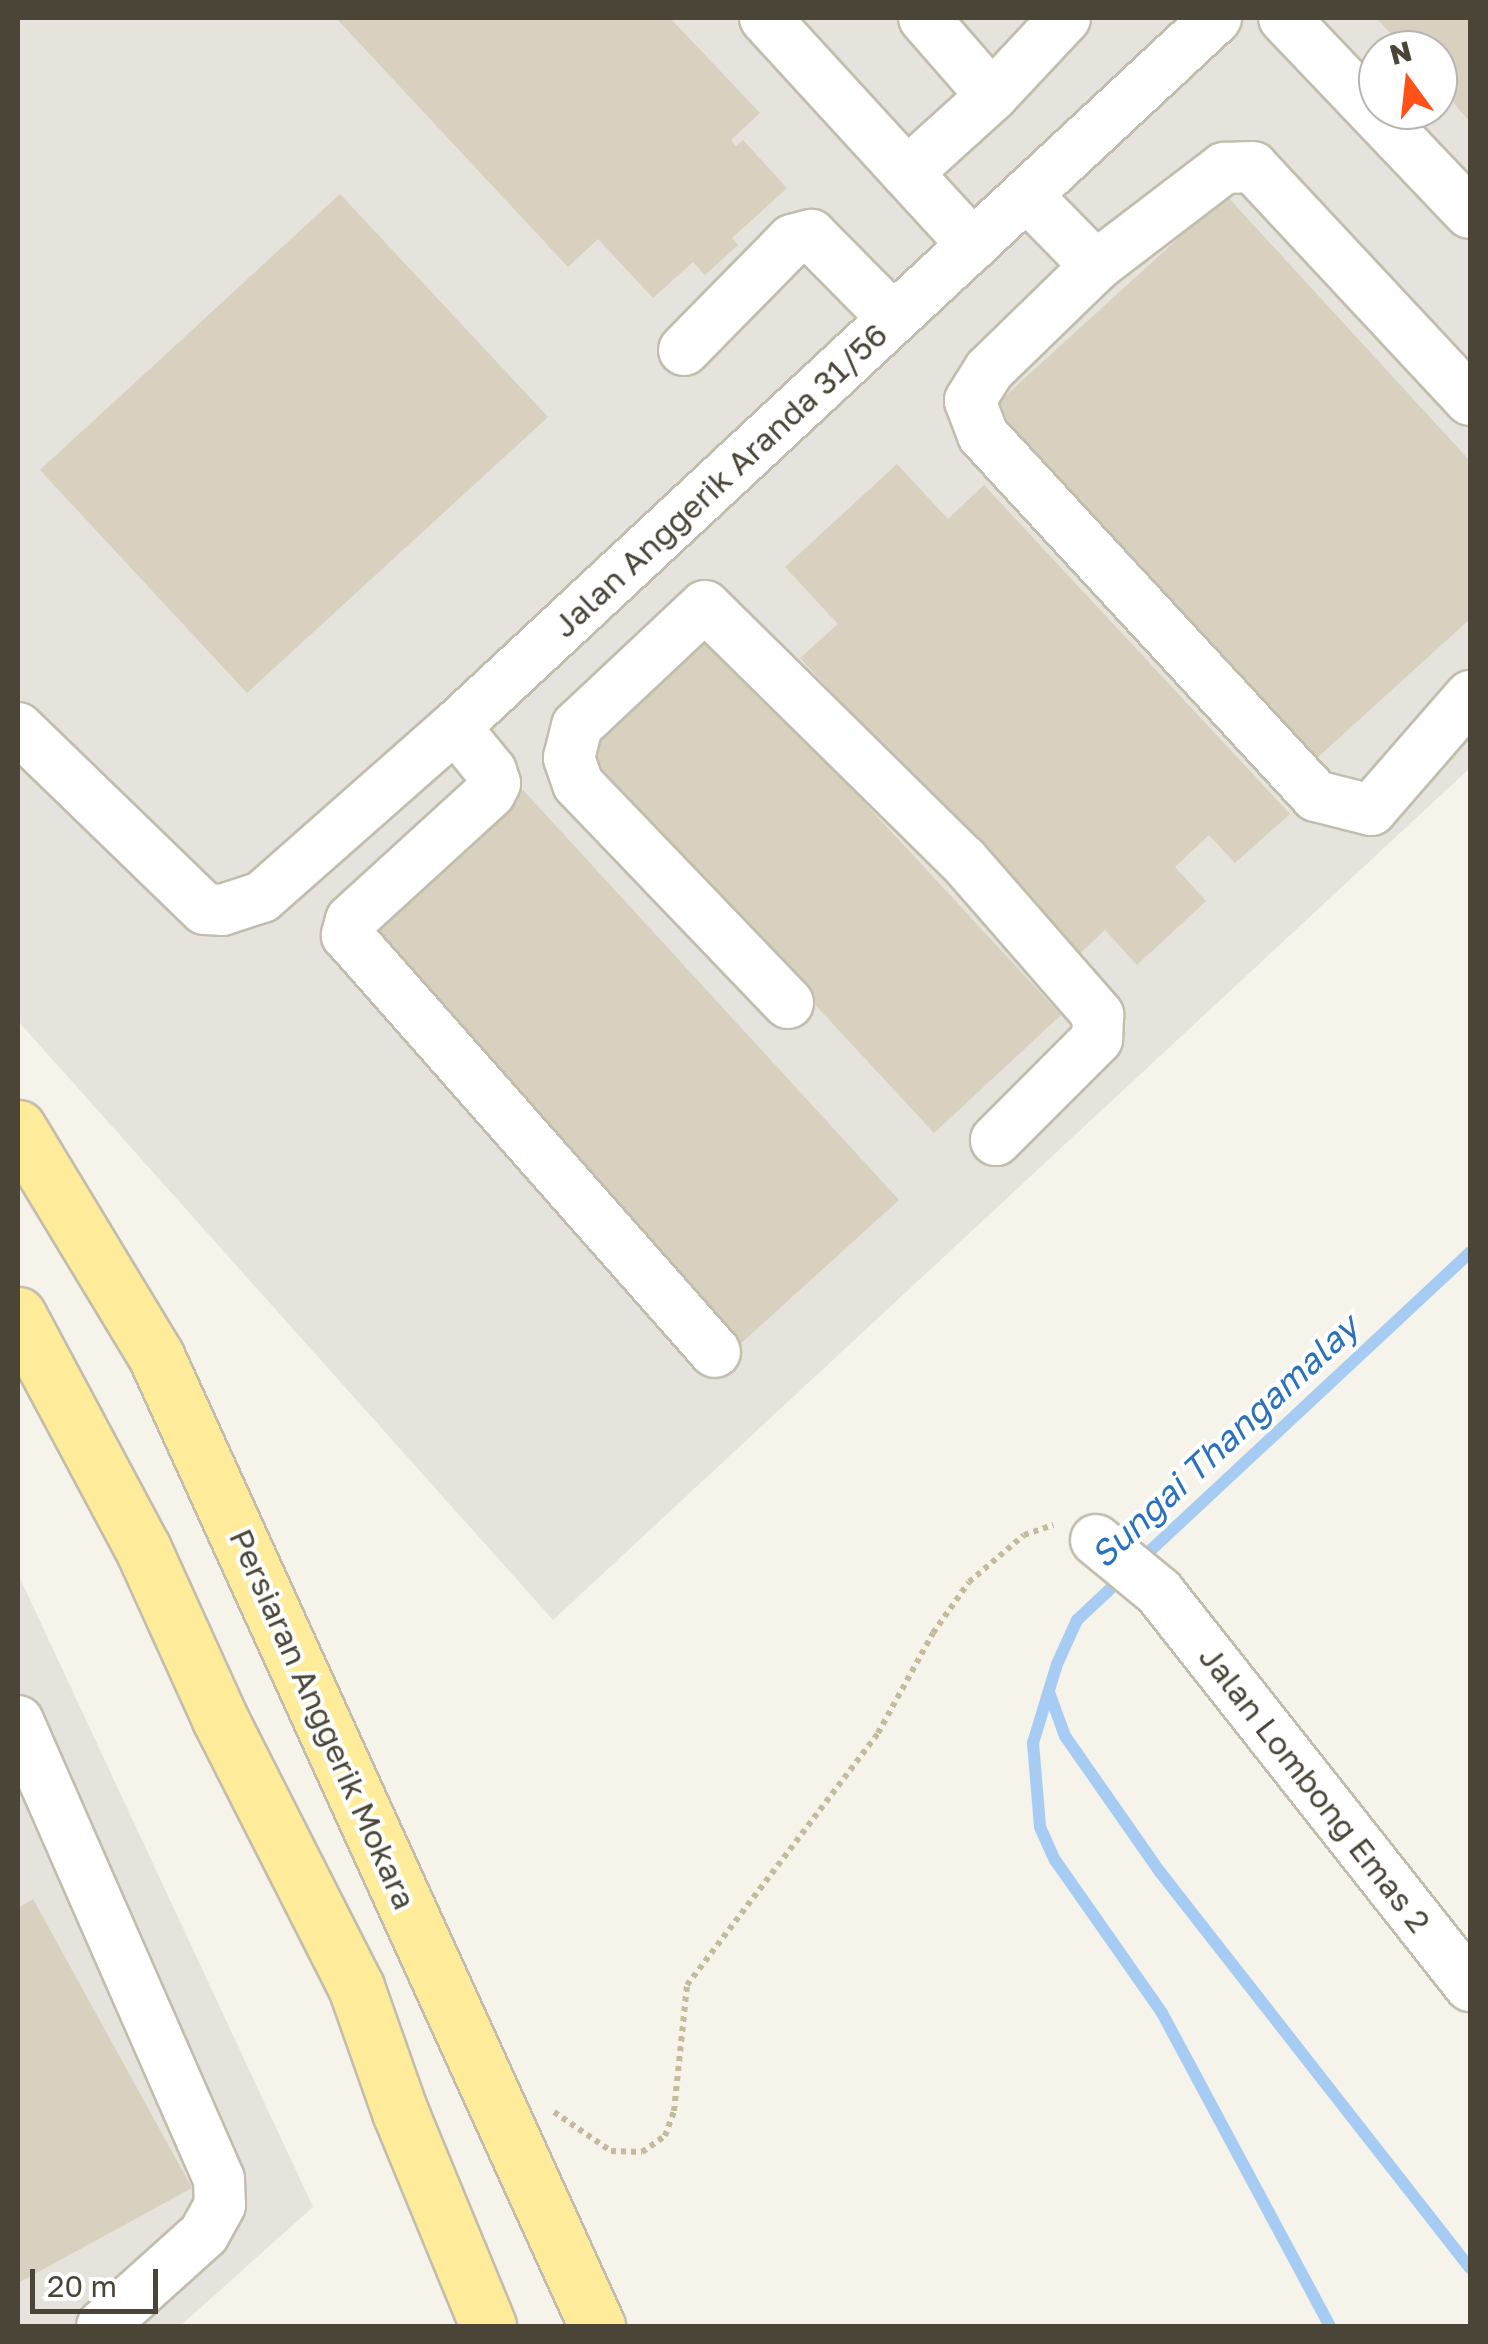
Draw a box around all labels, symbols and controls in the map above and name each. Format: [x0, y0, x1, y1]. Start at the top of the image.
north arrow [1358, 30, 1458, 130]
text: N [1386, 34, 1415, 71]
street label: Jalan Anggerik Aranda 31/56 [545, 315, 895, 645]
water label: Sungai Thangamalay [1081, 1306, 1367, 1576]
street label: Persiaran Anggerik Mokara [222, 1523, 424, 1915]
street label: Jalan Lombong Emas 2 [1191, 1638, 1439, 1940]
scale bar [35, 2249, 162, 2311]
text: 20 m [47, 2268, 117, 2304]

